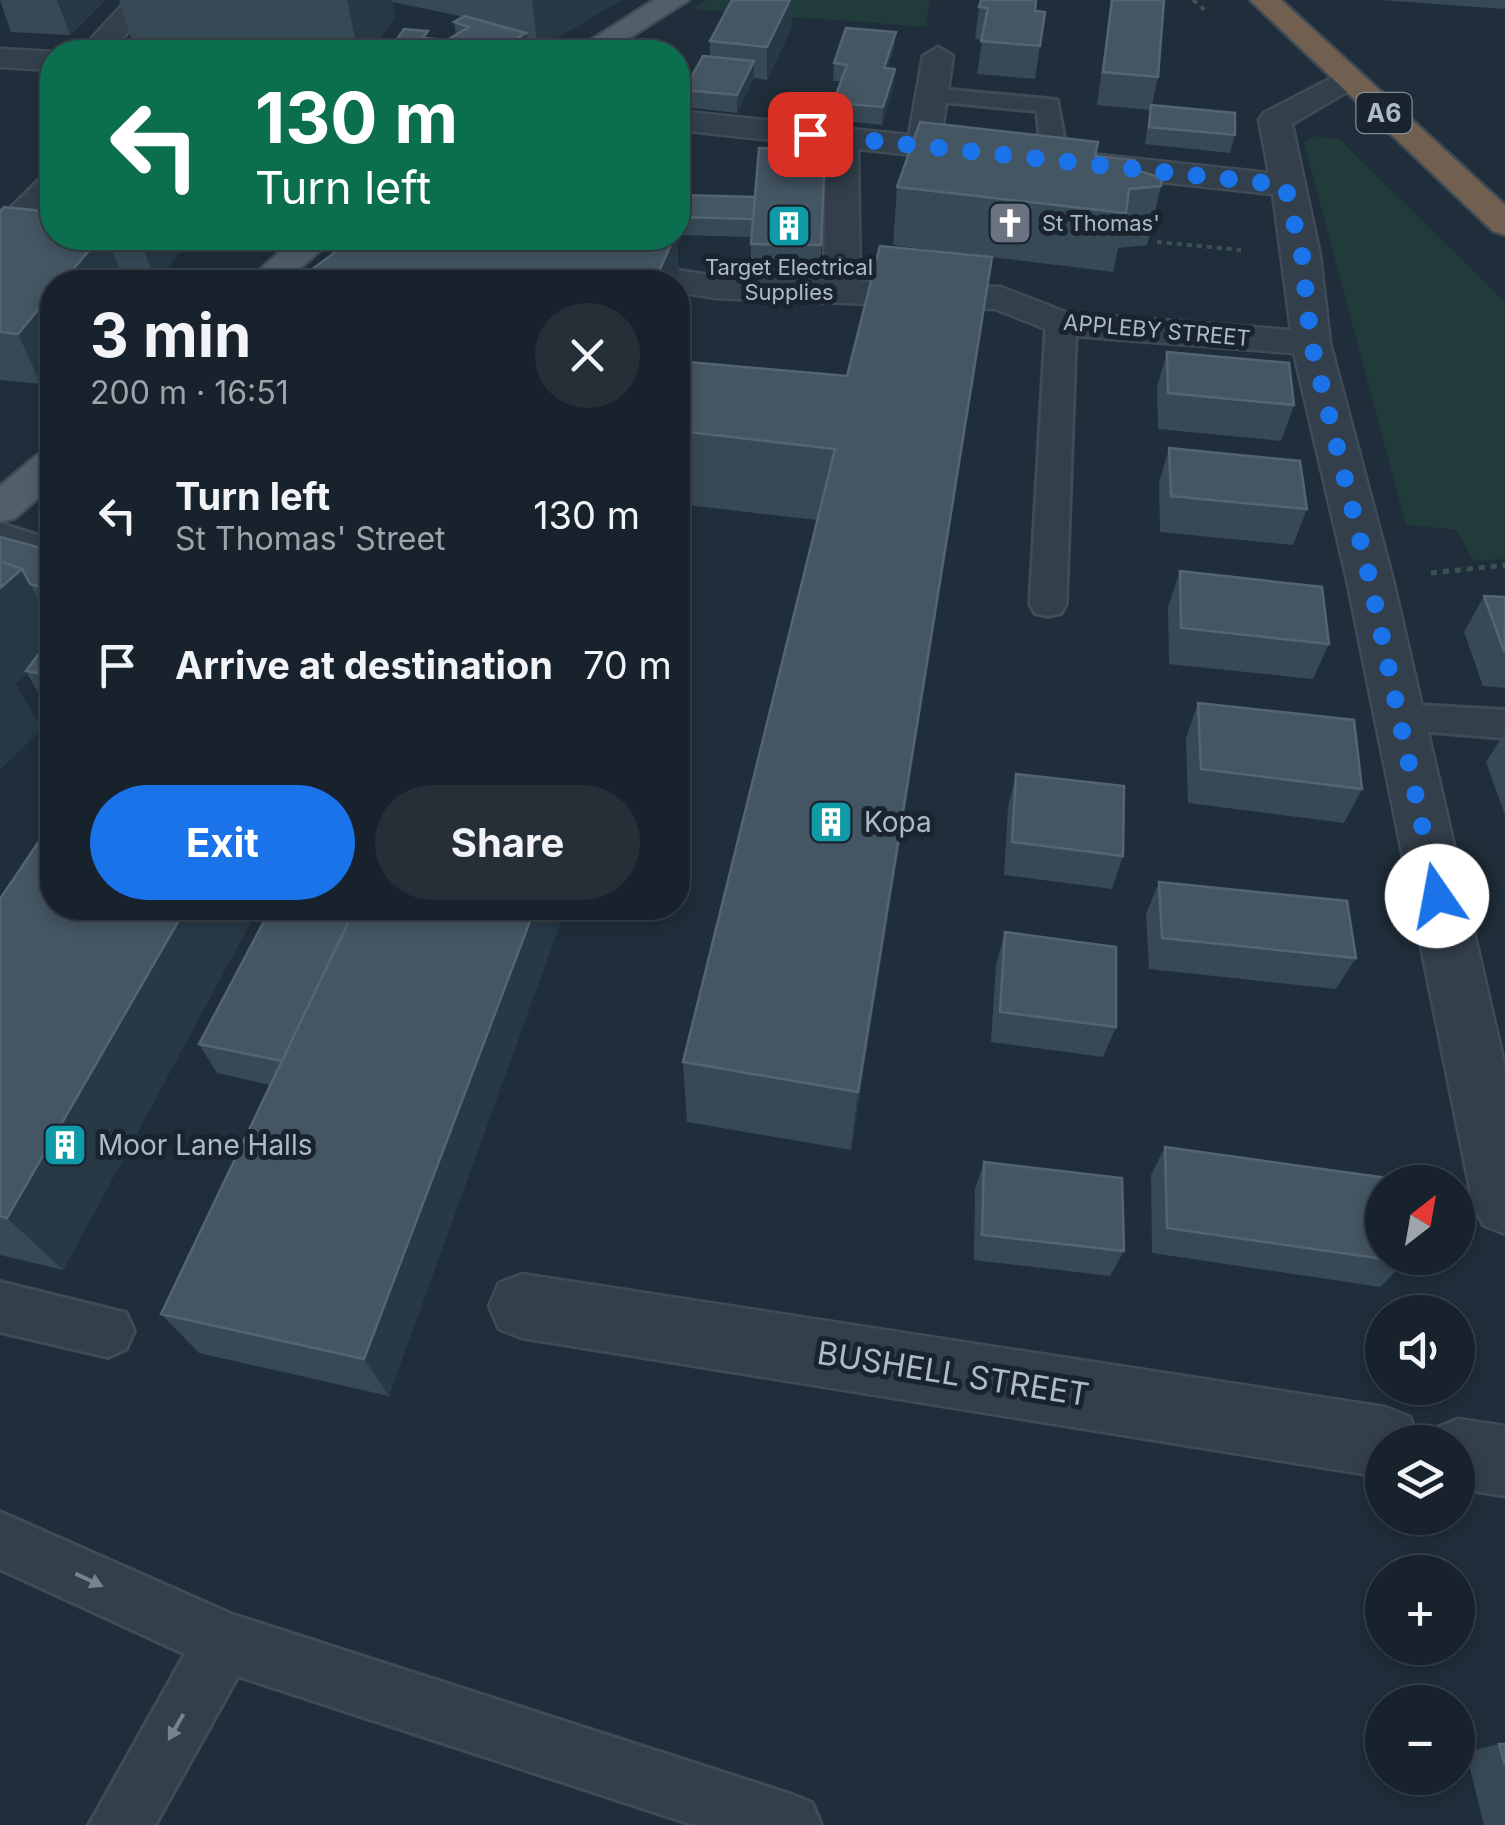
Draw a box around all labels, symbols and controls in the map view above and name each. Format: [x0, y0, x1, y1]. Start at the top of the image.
text: 130 m [255, 75, 458, 160]
icon: left [90, 80, 220, 210]
pin [768, 92, 853, 177]
road number: A6 [1356, 93, 1412, 133]
icon: arrive [783, 107, 838, 162]
text: Turn left [255, 160, 431, 215]
church icon: St Thomas' [987, 200, 1033, 246]
building icon: Target Electrical Supplies [766, 203, 812, 249]
place label: St Thomas' [1042, 210, 1160, 236]
place label: Target Electrical Supplies [705, 254, 873, 305]
text: 3 min [90, 299, 251, 371]
button: close [535, 303, 640, 408]
street label: APPLEBY STREET [1062, 309, 1252, 351]
text: 200 m · 16:51 [90, 373, 289, 412]
text: Turn left [175, 473, 330, 519]
icon: left [90, 488, 145, 543]
text: 130 m [533, 492, 640, 538]
text: St Thomas' Street [175, 519, 446, 558]
icon: arrive [90, 638, 145, 693]
text: Arrive at destination [175, 642, 553, 688]
text: 70 m [583, 642, 672, 688]
button: Exit [90, 785, 355, 900]
button: Share [375, 785, 640, 900]
building icon: Kopa [808, 799, 854, 845]
place label: Kopa [864, 805, 932, 839]
position arrow [1385, 844, 1489, 948]
building icon: Moor Lane Halls [42, 1122, 88, 1168]
place label: Moor Lane Halls [98, 1128, 312, 1162]
north arrow [1365, 1165, 1475, 1275]
map controls [1365, 1165, 1475, 1795]
button: sound [1365, 1295, 1475, 1405]
street label: BUSHELL STREET [815, 1333, 1092, 1414]
button: layers [1365, 1425, 1475, 1535]
button: + [1365, 1555, 1475, 1665]
one-way arrow [74, 1572, 104, 1588]
button: − [1365, 1685, 1475, 1795]
one-way arrow [168, 1712, 185, 1741]

